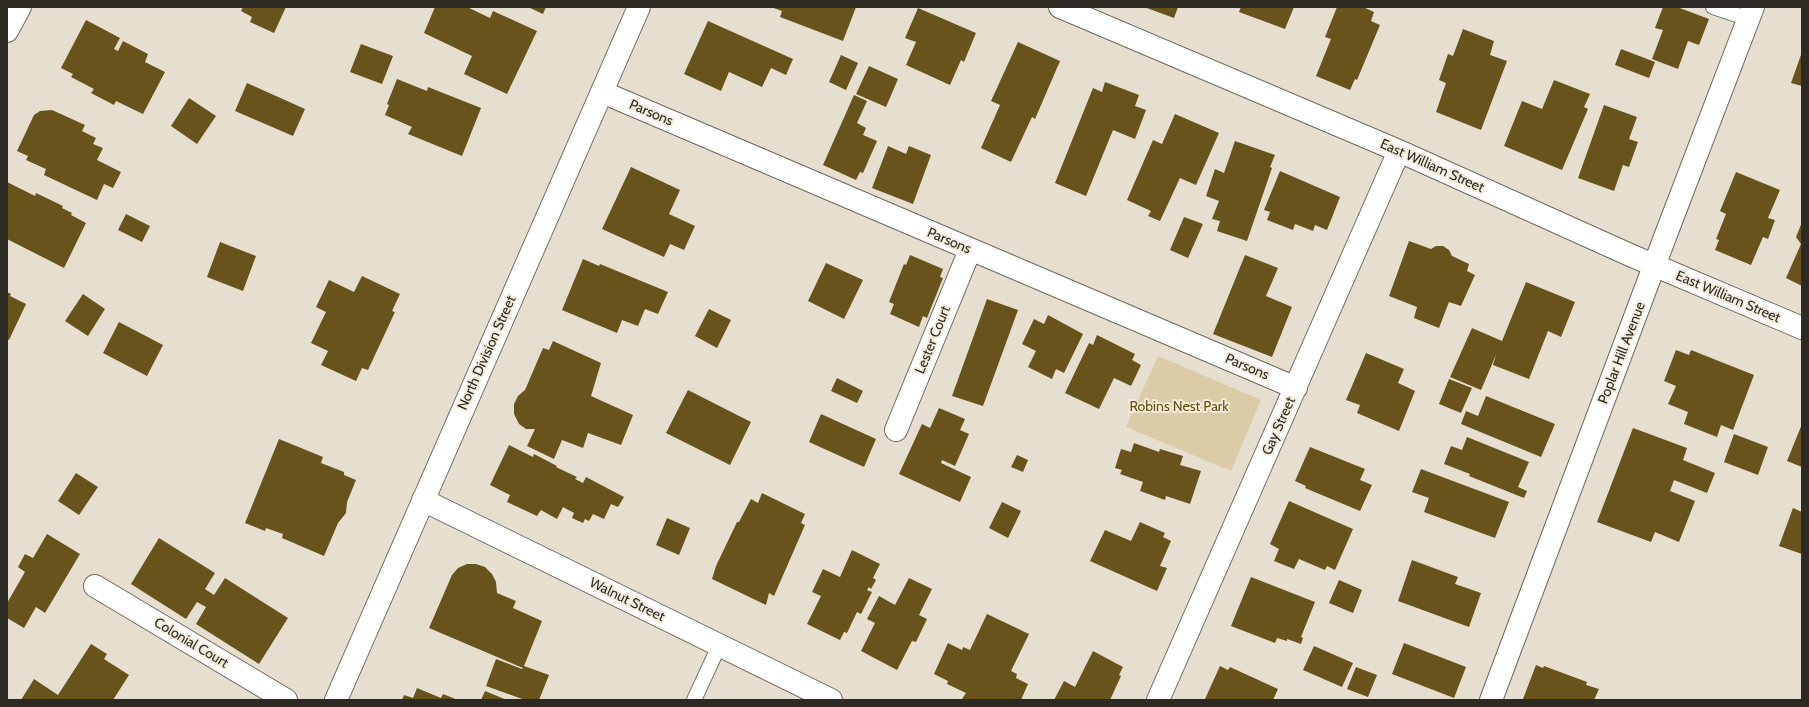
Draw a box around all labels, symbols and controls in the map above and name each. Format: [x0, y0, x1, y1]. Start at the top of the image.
street label: Parsons [627, 96, 675, 130]
street label: East William Street [1377, 136, 1487, 196]
street label: Parsons [925, 224, 973, 258]
street label: East William Street [1673, 267, 1783, 327]
street label: North Division Street [454, 293, 520, 413]
street label: Poplar Hill Avenue [1595, 300, 1649, 406]
street label: Lester Court [912, 304, 954, 376]
street label: Parsons [1223, 350, 1271, 384]
street label: Gay Street [1259, 394, 1299, 458]
park label: Robins Nest Park [1129, 399, 1229, 415]
street label: Walnut Street [587, 575, 667, 625]
street label: Colonial Court [151, 614, 231, 672]

